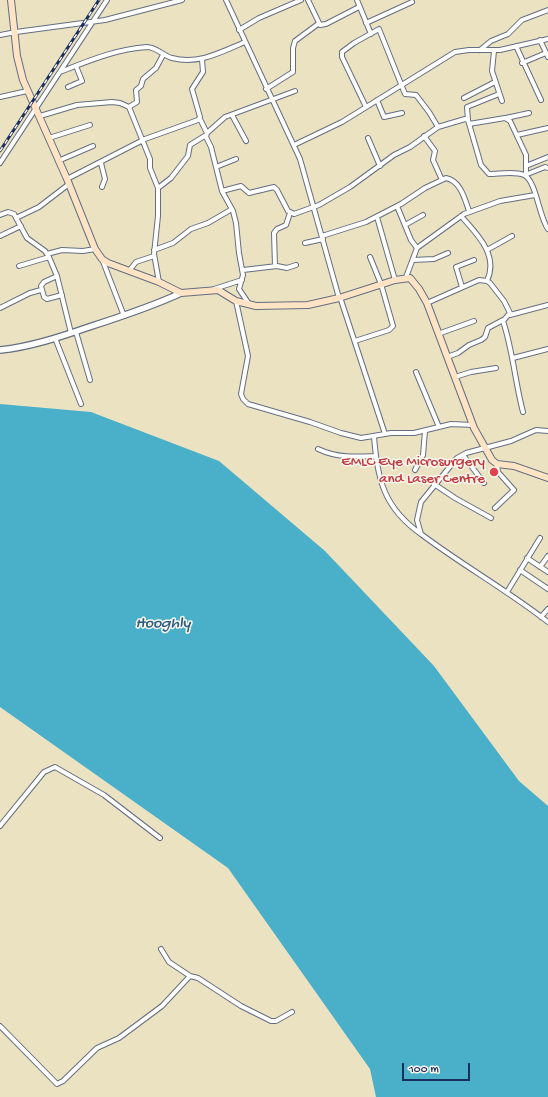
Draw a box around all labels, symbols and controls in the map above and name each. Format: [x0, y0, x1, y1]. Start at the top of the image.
place label: EMLC Eye Microsurgery and Laser Centre [341, 454, 485, 489]
marker: EMLC Eye Microsurgery and Laser Centre [488, 466, 500, 478]
water label: Hooghly [136, 615, 190, 635]
scale bar [404, 1055, 472, 1081]
text: 100 m [409, 1063, 439, 1077]

